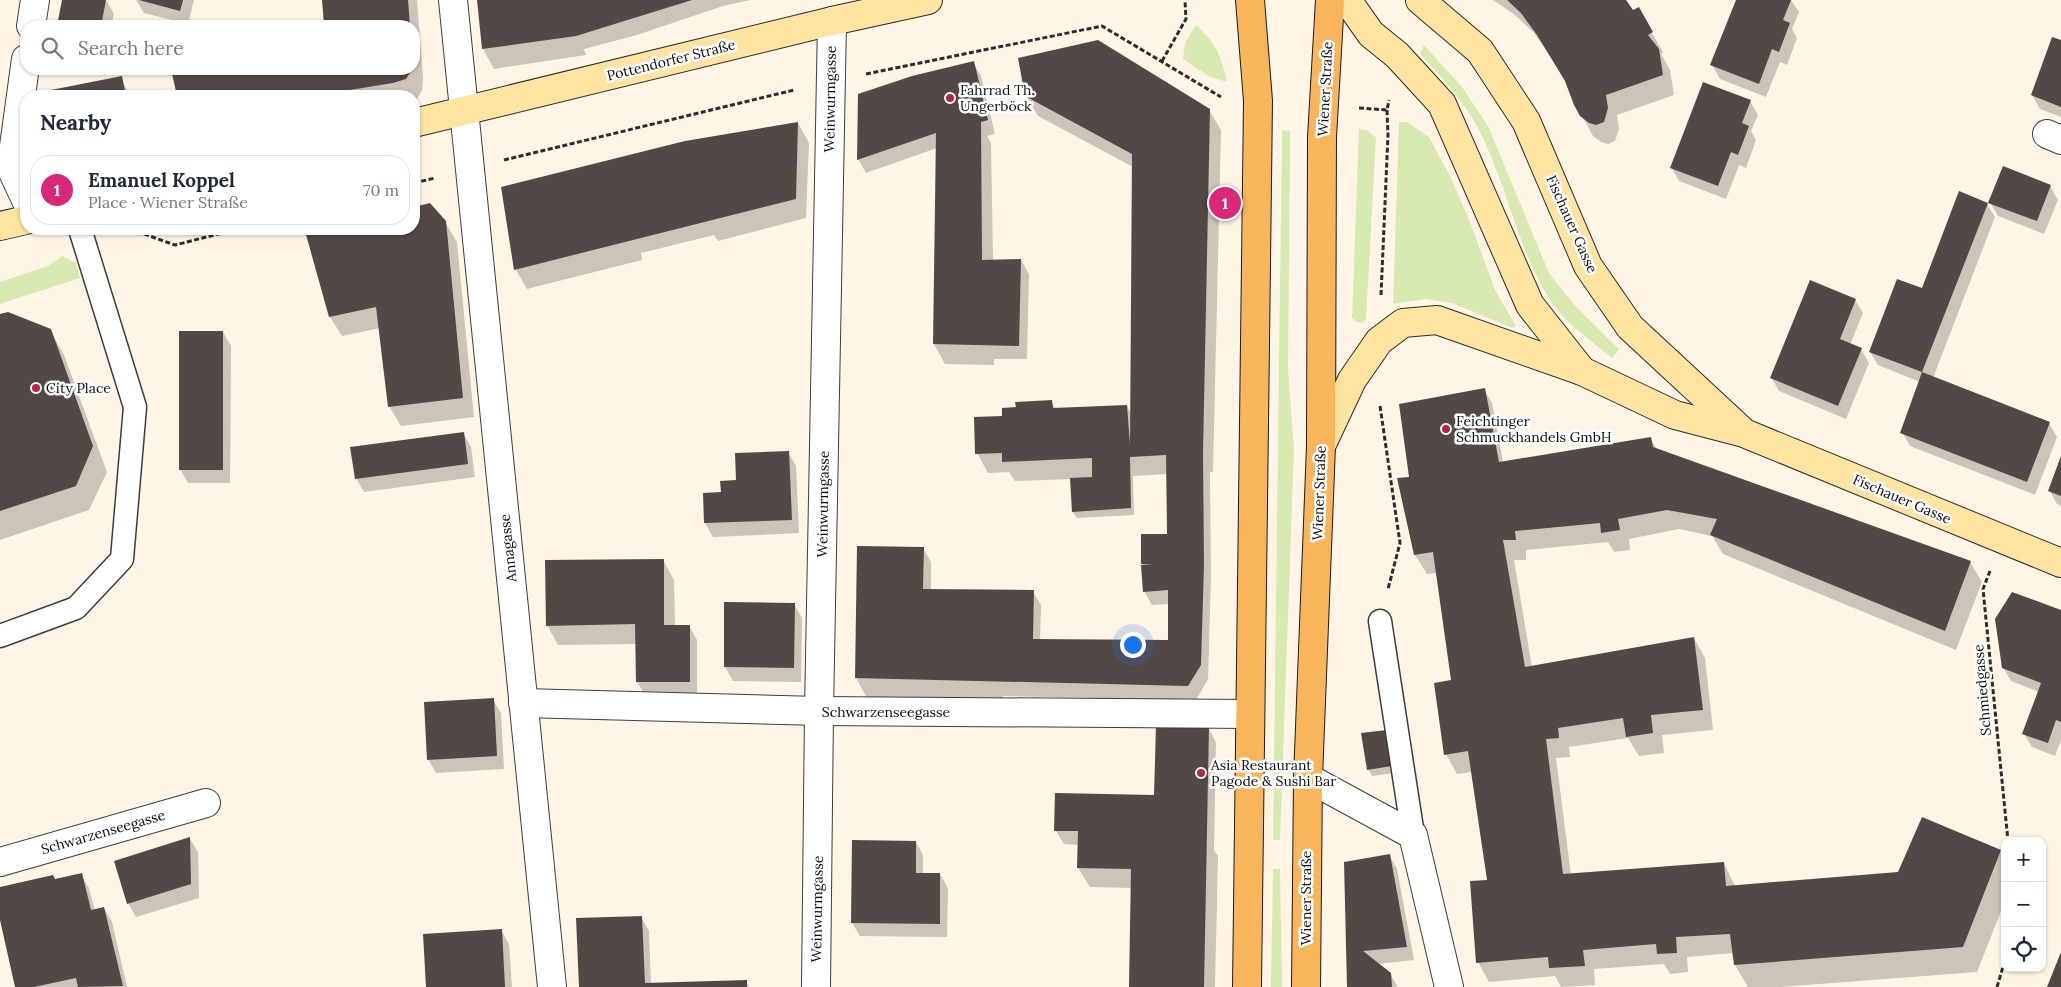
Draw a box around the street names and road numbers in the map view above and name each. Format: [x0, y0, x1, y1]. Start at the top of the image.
street label: Pottendorfer Straße [605, 35, 738, 85]
street label: Wiener Straße [1314, 41, 1336, 137]
street label: Weinwurmgasse [820, 45, 840, 153]
street label: Fischauer Gasse [1542, 172, 1602, 276]
street label: Wiener Straße [1308, 445, 1330, 541]
street label: Weinwurmgasse [813, 450, 833, 558]
street label: Fischauer Gasse [1850, 470, 1954, 528]
street label: Annagasse [495, 513, 521, 584]
street label: Schmiedgasse [1969, 643, 1995, 736]
street label: Schwarzenseegasse [822, 703, 951, 721]
street label: Schwarzenseegasse [39, 806, 168, 858]
street label: Wiener Straße [1297, 850, 1315, 945]
street label: Weinwurmgasse [807, 855, 827, 963]

